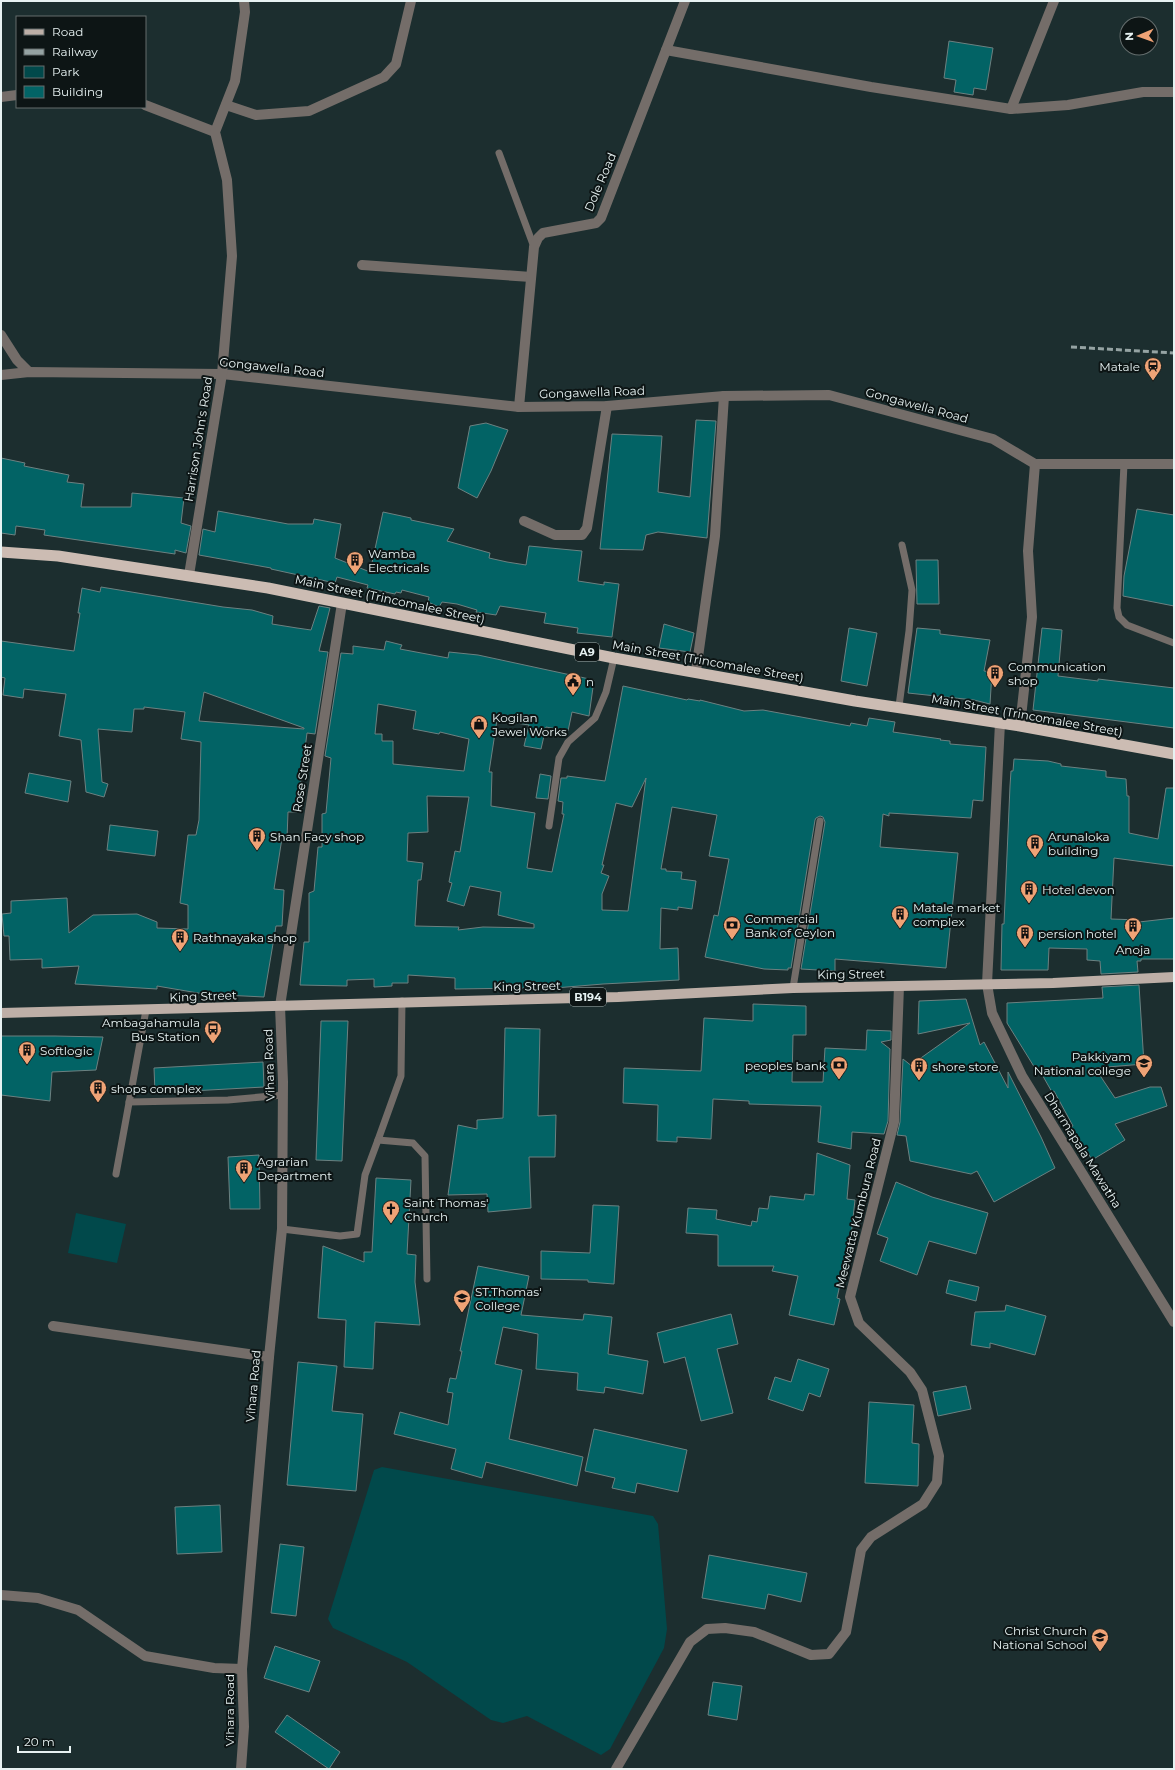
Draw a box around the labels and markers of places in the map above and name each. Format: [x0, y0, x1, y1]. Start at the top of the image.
station icon: Matale [1143, 356, 1163, 381]
place label: Matale [1099, 359, 1140, 374]
place label: Wamba Electricals [368, 546, 429, 575]
building icon: Wamba Electricals [345, 550, 365, 575]
place label: Communication shop [1008, 659, 1106, 688]
building icon: Communication shop [985, 663, 1005, 688]
public building icon: n [563, 671, 583, 696]
place label: n [586, 674, 594, 689]
place label: Kogilan Jewel Works [491, 710, 567, 739]
shop icon: Kogilan Jewel Works [469, 714, 489, 739]
building icon: Shan Facy shop [247, 826, 267, 851]
place label: Shan Facy shop [270, 829, 364, 844]
place label: Arunaloka building [1048, 829, 1110, 858]
building icon: Arunaloka building [1025, 833, 1045, 858]
building icon: Hotel devon [1019, 879, 1039, 904]
place label: Hotel devon [1042, 882, 1115, 897]
place label: Matale market complex [913, 900, 1001, 929]
building icon: Matale market complex [890, 904, 910, 929]
place label: Commercial Bank of Ceylon [745, 911, 835, 940]
bank icon: Commercial Bank of Ceylon [722, 915, 742, 940]
building icon: Anoja [1123, 916, 1143, 941]
building icon: persion hotel [1015, 923, 1035, 948]
place label: persion hotel [1038, 926, 1117, 941]
building icon: Rathnayaka shop [170, 927, 190, 952]
place label: Rathnayaka shop [193, 930, 297, 945]
place label: Anoja [1116, 942, 1150, 957]
place label: Ambagahamula Bus Station [102, 1015, 200, 1044]
bus stop icon: Ambagahamula Bus Station [203, 1019, 223, 1044]
building icon: Softlogic [17, 1040, 37, 1065]
place label: Softlogic [40, 1043, 93, 1058]
place label: Pakkiyam National college [1034, 1049, 1131, 1078]
school or university icon: Pakkiyam National college [1134, 1053, 1154, 1078]
bank icon: peoples bank [829, 1055, 849, 1080]
building icon: shore store [909, 1056, 929, 1081]
place label: peoples bank [745, 1058, 827, 1073]
place label: shore store [932, 1059, 998, 1074]
building icon: shops complex [88, 1078, 108, 1103]
place label: shops complex [111, 1081, 202, 1096]
place label: Agrarian Department [257, 1154, 332, 1183]
building icon: Agrarian Department [234, 1158, 254, 1183]
place label: Saint Thomas' Church [404, 1195, 488, 1224]
church icon: Saint Thomas' Church [381, 1199, 401, 1224]
place label: ST.Thomas' College [475, 1284, 542, 1313]
school or university icon: ST.Thomas' College [452, 1288, 472, 1313]
place label: Christ Church National School [993, 1623, 1087, 1652]
school or university icon: Christ Church National School [1090, 1627, 1110, 1652]

